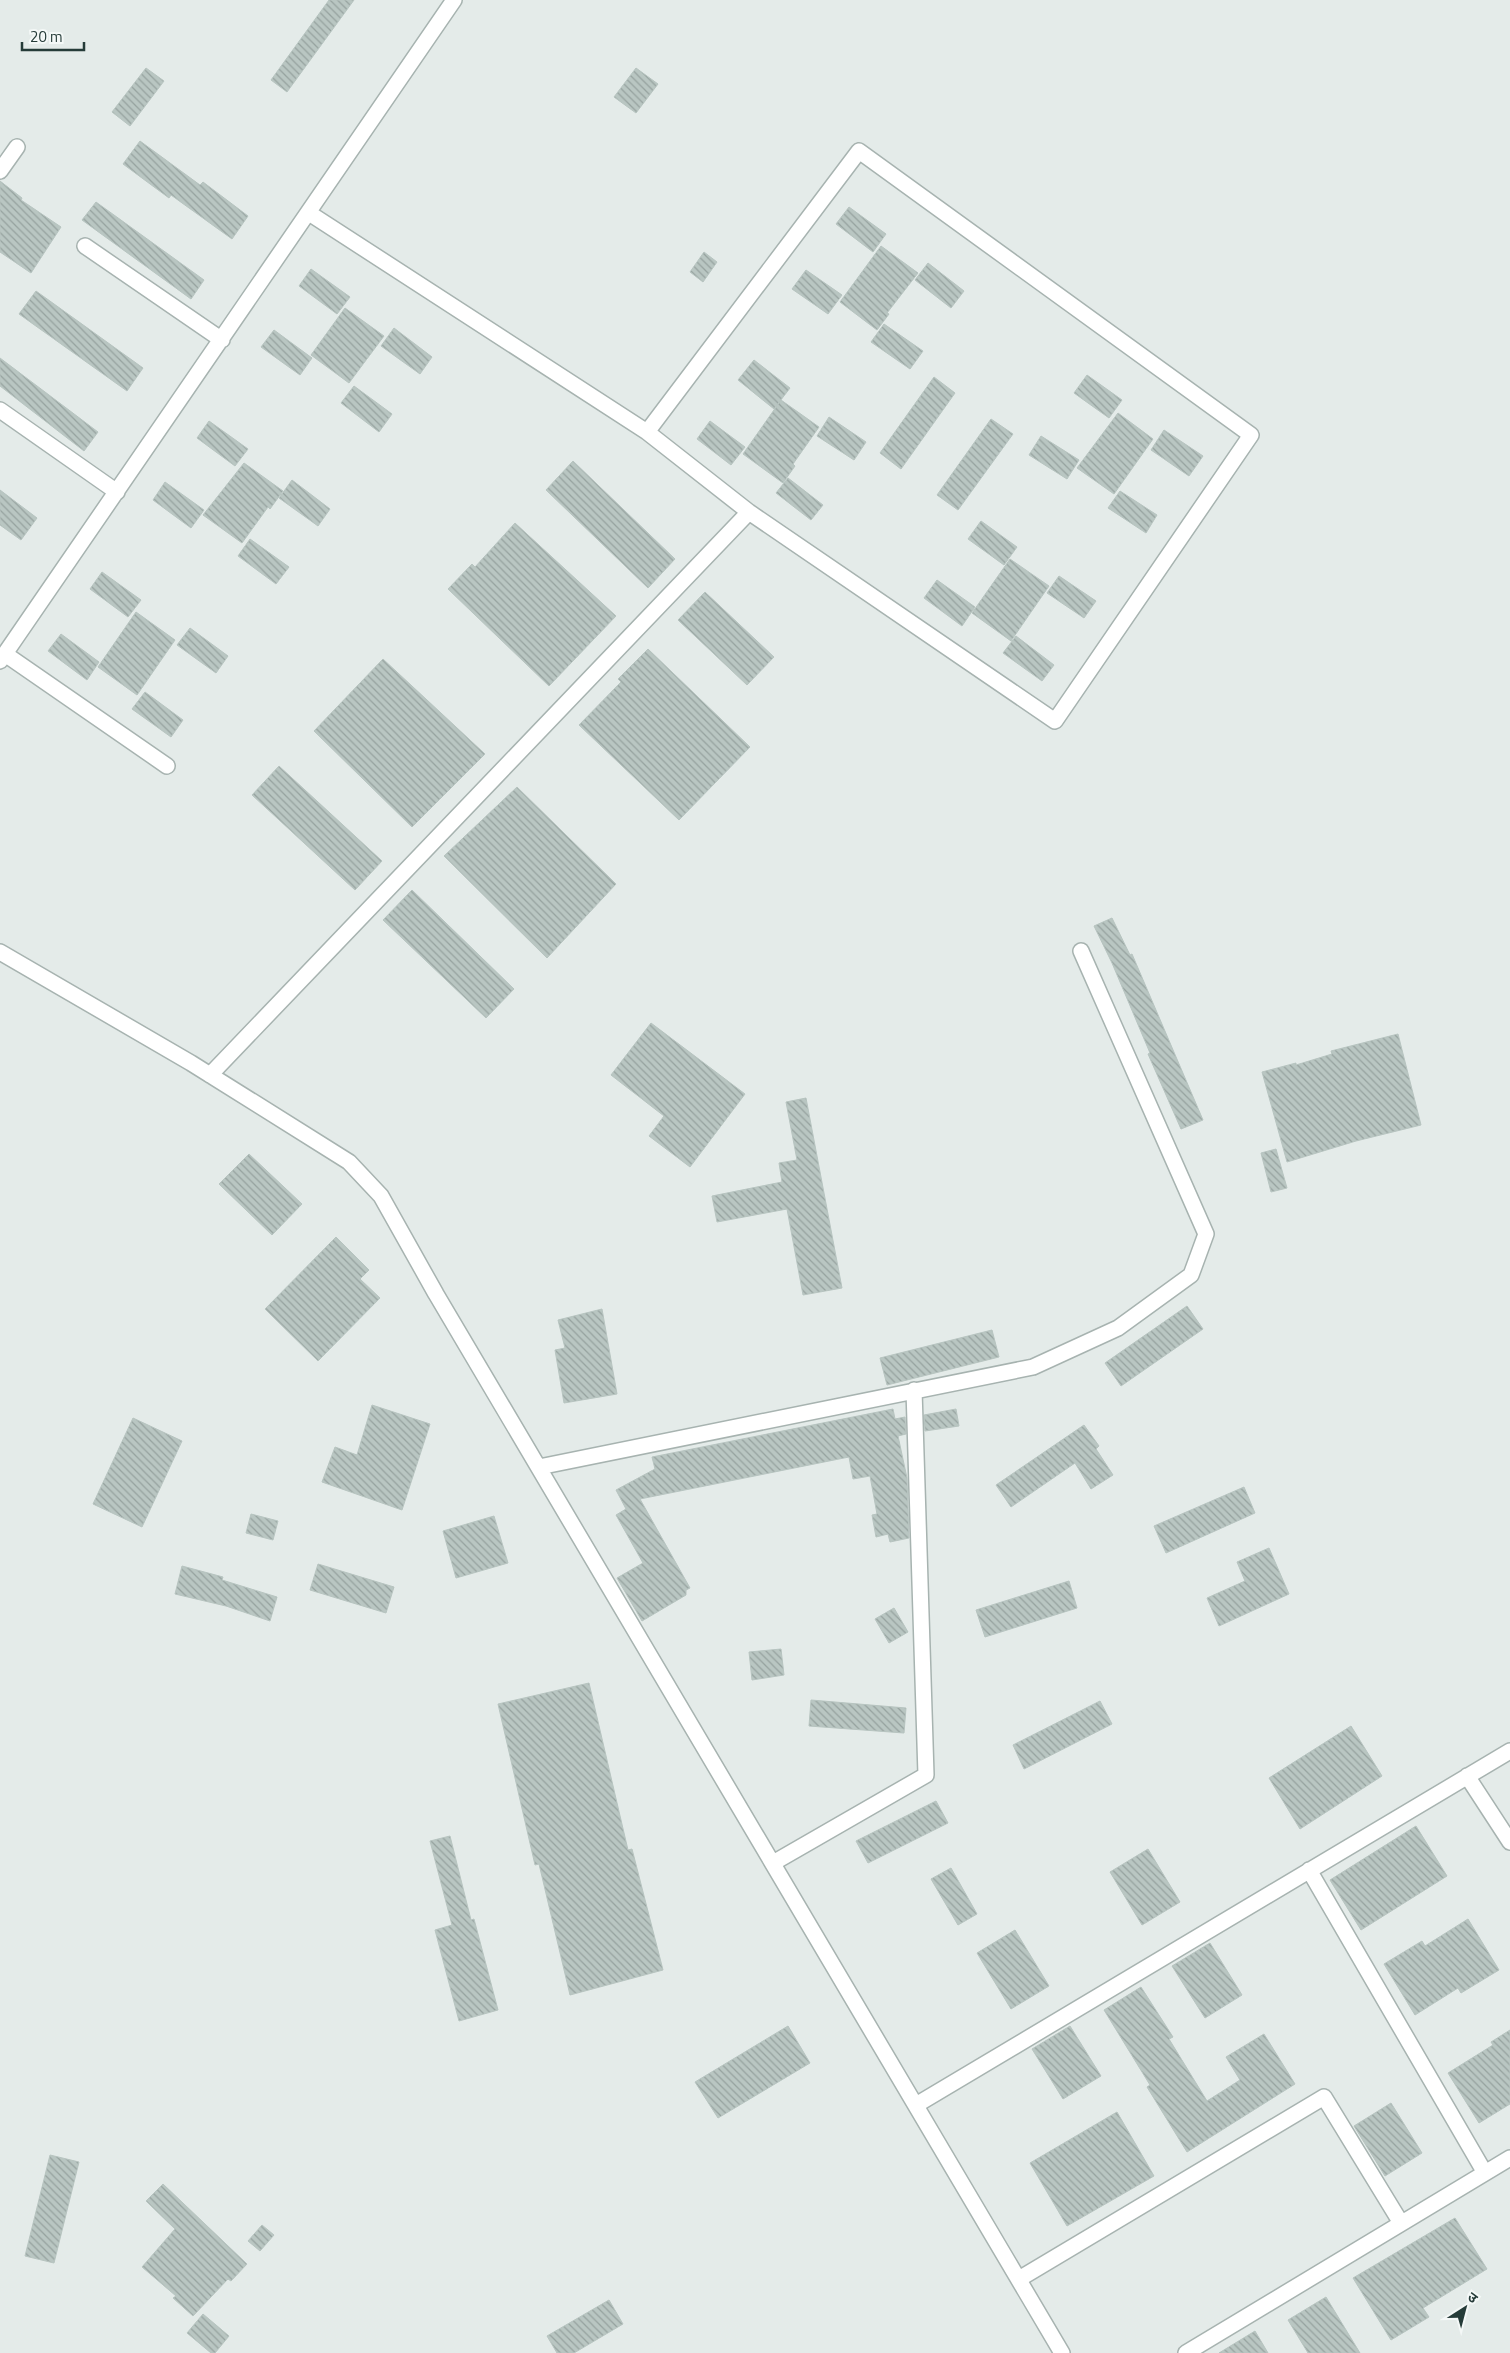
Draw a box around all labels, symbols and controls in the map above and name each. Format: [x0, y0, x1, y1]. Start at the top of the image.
scale bar [22, 20, 85, 52]
text: 20 m [30, 25, 63, 48]
north arrow [1440, 2283, 1490, 2333]
text: उ [1463, 2286, 1483, 2308]

